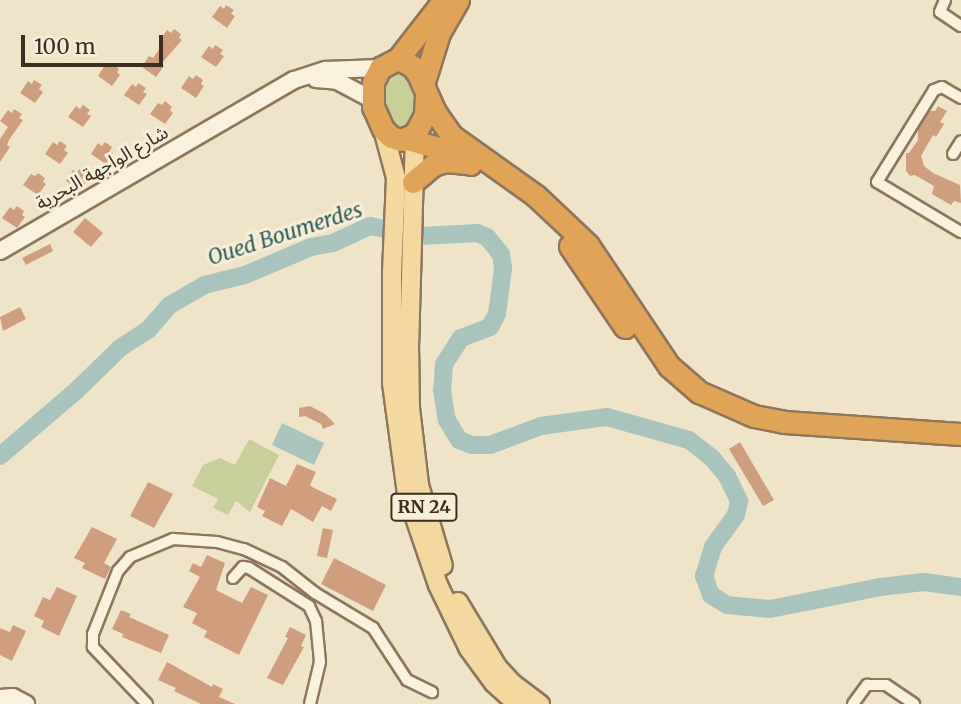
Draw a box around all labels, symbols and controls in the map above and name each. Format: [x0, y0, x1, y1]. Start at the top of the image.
scale bar [24, 21, 166, 65]
text: 100 m [34, 33, 96, 60]
street label: شارع الواجهة البحرية [32, 121, 172, 215]
water label: Oued Boumerdes [205, 197, 365, 271]
road number: RN 24 [389, 492, 459, 522]

